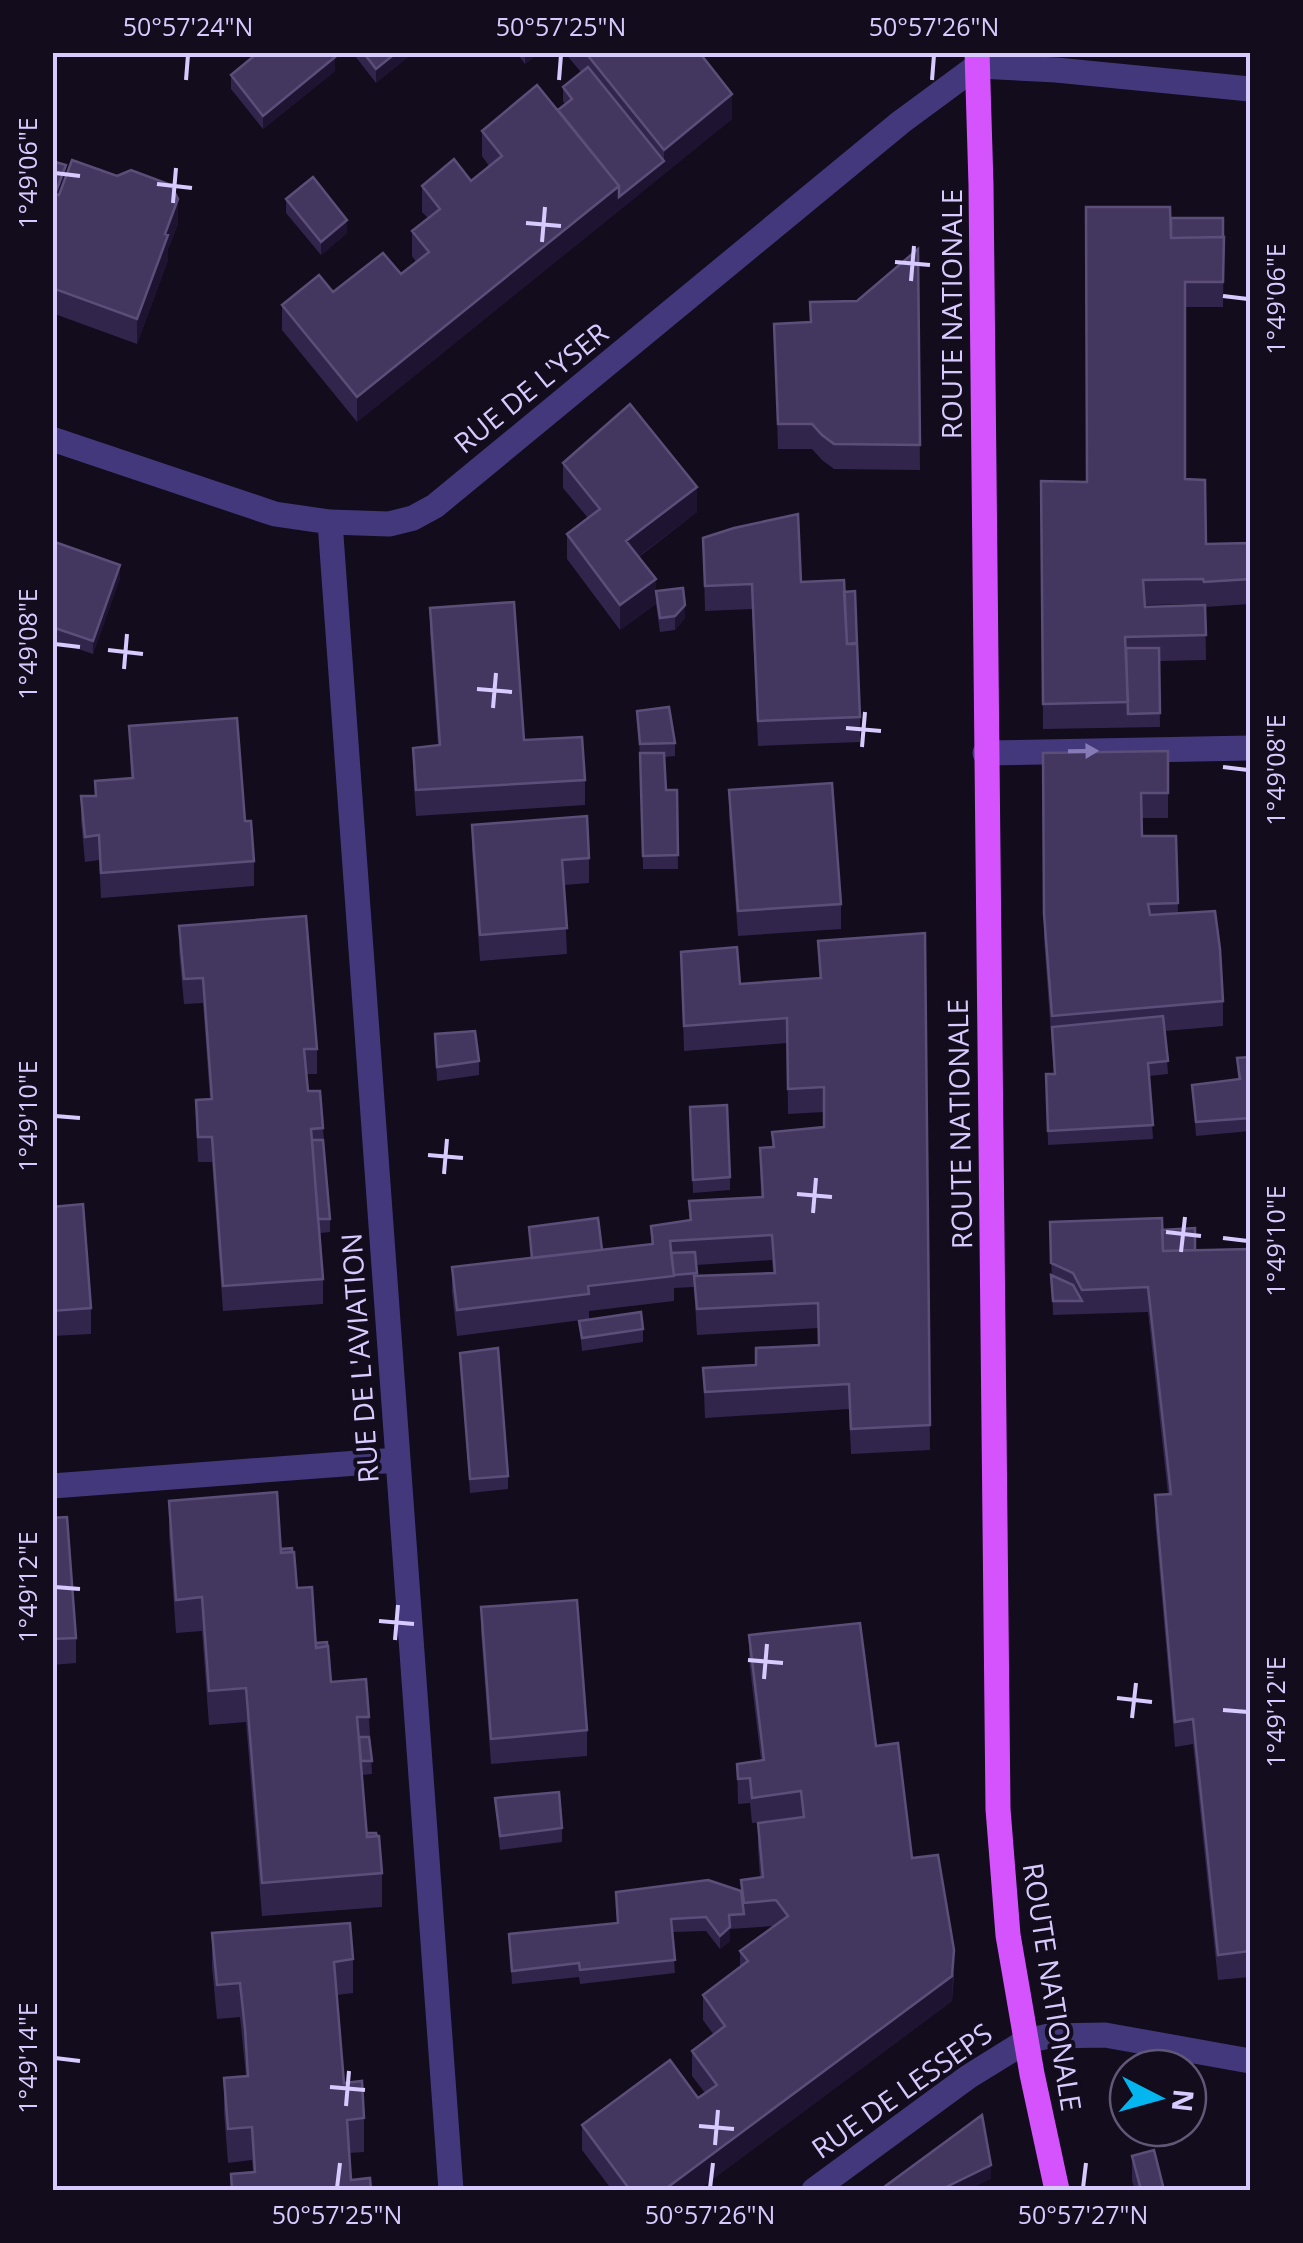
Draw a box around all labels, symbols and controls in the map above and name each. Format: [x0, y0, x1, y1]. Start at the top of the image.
text: 50°57'24"N [123, 9, 253, 43]
text: 50°57'25"N [496, 9, 626, 43]
text: 50°57'26"N [869, 9, 999, 43]
text: 1°49'06"E [10, 117, 44, 229]
street label: ROUTE NATIONALE [932, 189, 970, 439]
text: 1°49'06"E [1258, 243, 1292, 355]
street label: RUE DE L'YSER [445, 313, 615, 461]
text: 1°49'08"E [10, 588, 44, 700]
text: 1°49'08"E [1258, 714, 1292, 826]
one-way arrow [1067, 743, 1099, 759]
street label: ROUTE NATIONALE [938, 998, 980, 1250]
text: 1°49'10"E [10, 1060, 44, 1172]
text: 1°49'10"E [1258, 1185, 1292, 1297]
street label: RUE DE L'AVIATION [331, 1232, 387, 1484]
text: 1°49'12"E [10, 1531, 44, 1643]
text: 1°49'12"E [1258, 1656, 1292, 1768]
street label: ROUTE NATIONALE [1015, 1860, 1091, 2114]
text: 1°49'14"E [10, 2002, 44, 2114]
street label: RUE DE LESSEPS [804, 2014, 999, 2167]
north arrow [1108, 2048, 1208, 2148]
text: N [1164, 2087, 1204, 2114]
text: 50°57'25"N [272, 2197, 402, 2231]
text: 50°57'26"N [645, 2197, 775, 2231]
text: 50°57'27"N [1018, 2197, 1148, 2231]

